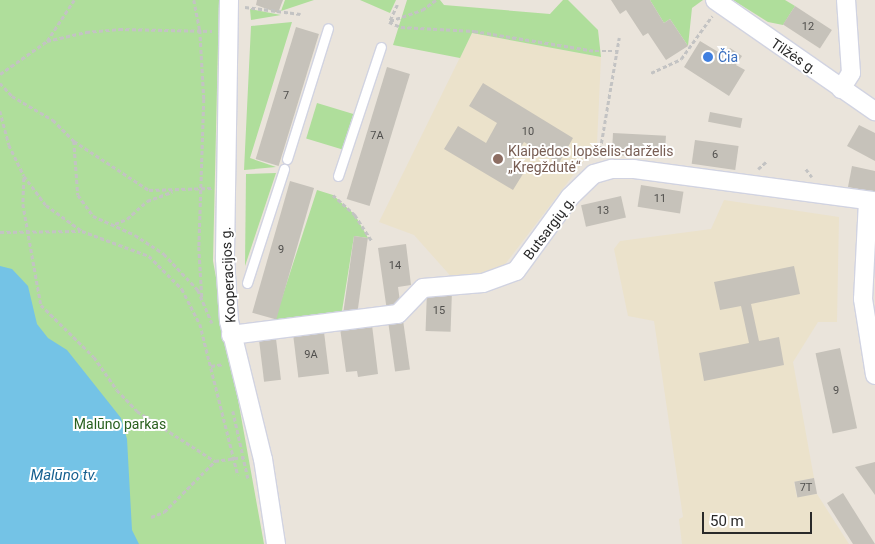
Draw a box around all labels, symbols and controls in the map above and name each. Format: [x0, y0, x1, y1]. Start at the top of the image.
house number: 12 [802, 20, 814, 34]
street label: Tilžės g. [768, 35, 820, 77]
place label: Čia [718, 49, 738, 65]
marker: Čia [702, 51, 714, 63]
house number: 7 [283, 89, 289, 103]
house number: 10 [522, 125, 534, 139]
house number: 7A [370, 129, 384, 143]
place label: Klaipėdos lopšelis-darželis „Kregždutė“ [508, 143, 673, 176]
house number: 6 [712, 148, 718, 162]
marker: Klaipėdos lopšelis-darželis „Kregždutė“ [492, 153, 504, 165]
house number: 11 [654, 192, 666, 206]
street label: Butsargių g. [520, 193, 578, 263]
house number: 13 [597, 204, 609, 218]
street label: Kooperacijos g. [217, 226, 239, 324]
house number: 9 [278, 243, 284, 257]
house number: 14 [389, 259, 401, 273]
house number: 15 [433, 304, 445, 318]
house number: 9A [304, 348, 318, 362]
house number: 9 [833, 384, 839, 398]
park label: Malūno parkas [74, 416, 166, 432]
water label: Malūno tv. [30, 467, 98, 485]
house number: 7T [800, 481, 812, 495]
scale bar [705, 502, 815, 534]
text: 50 m [710, 512, 744, 530]

